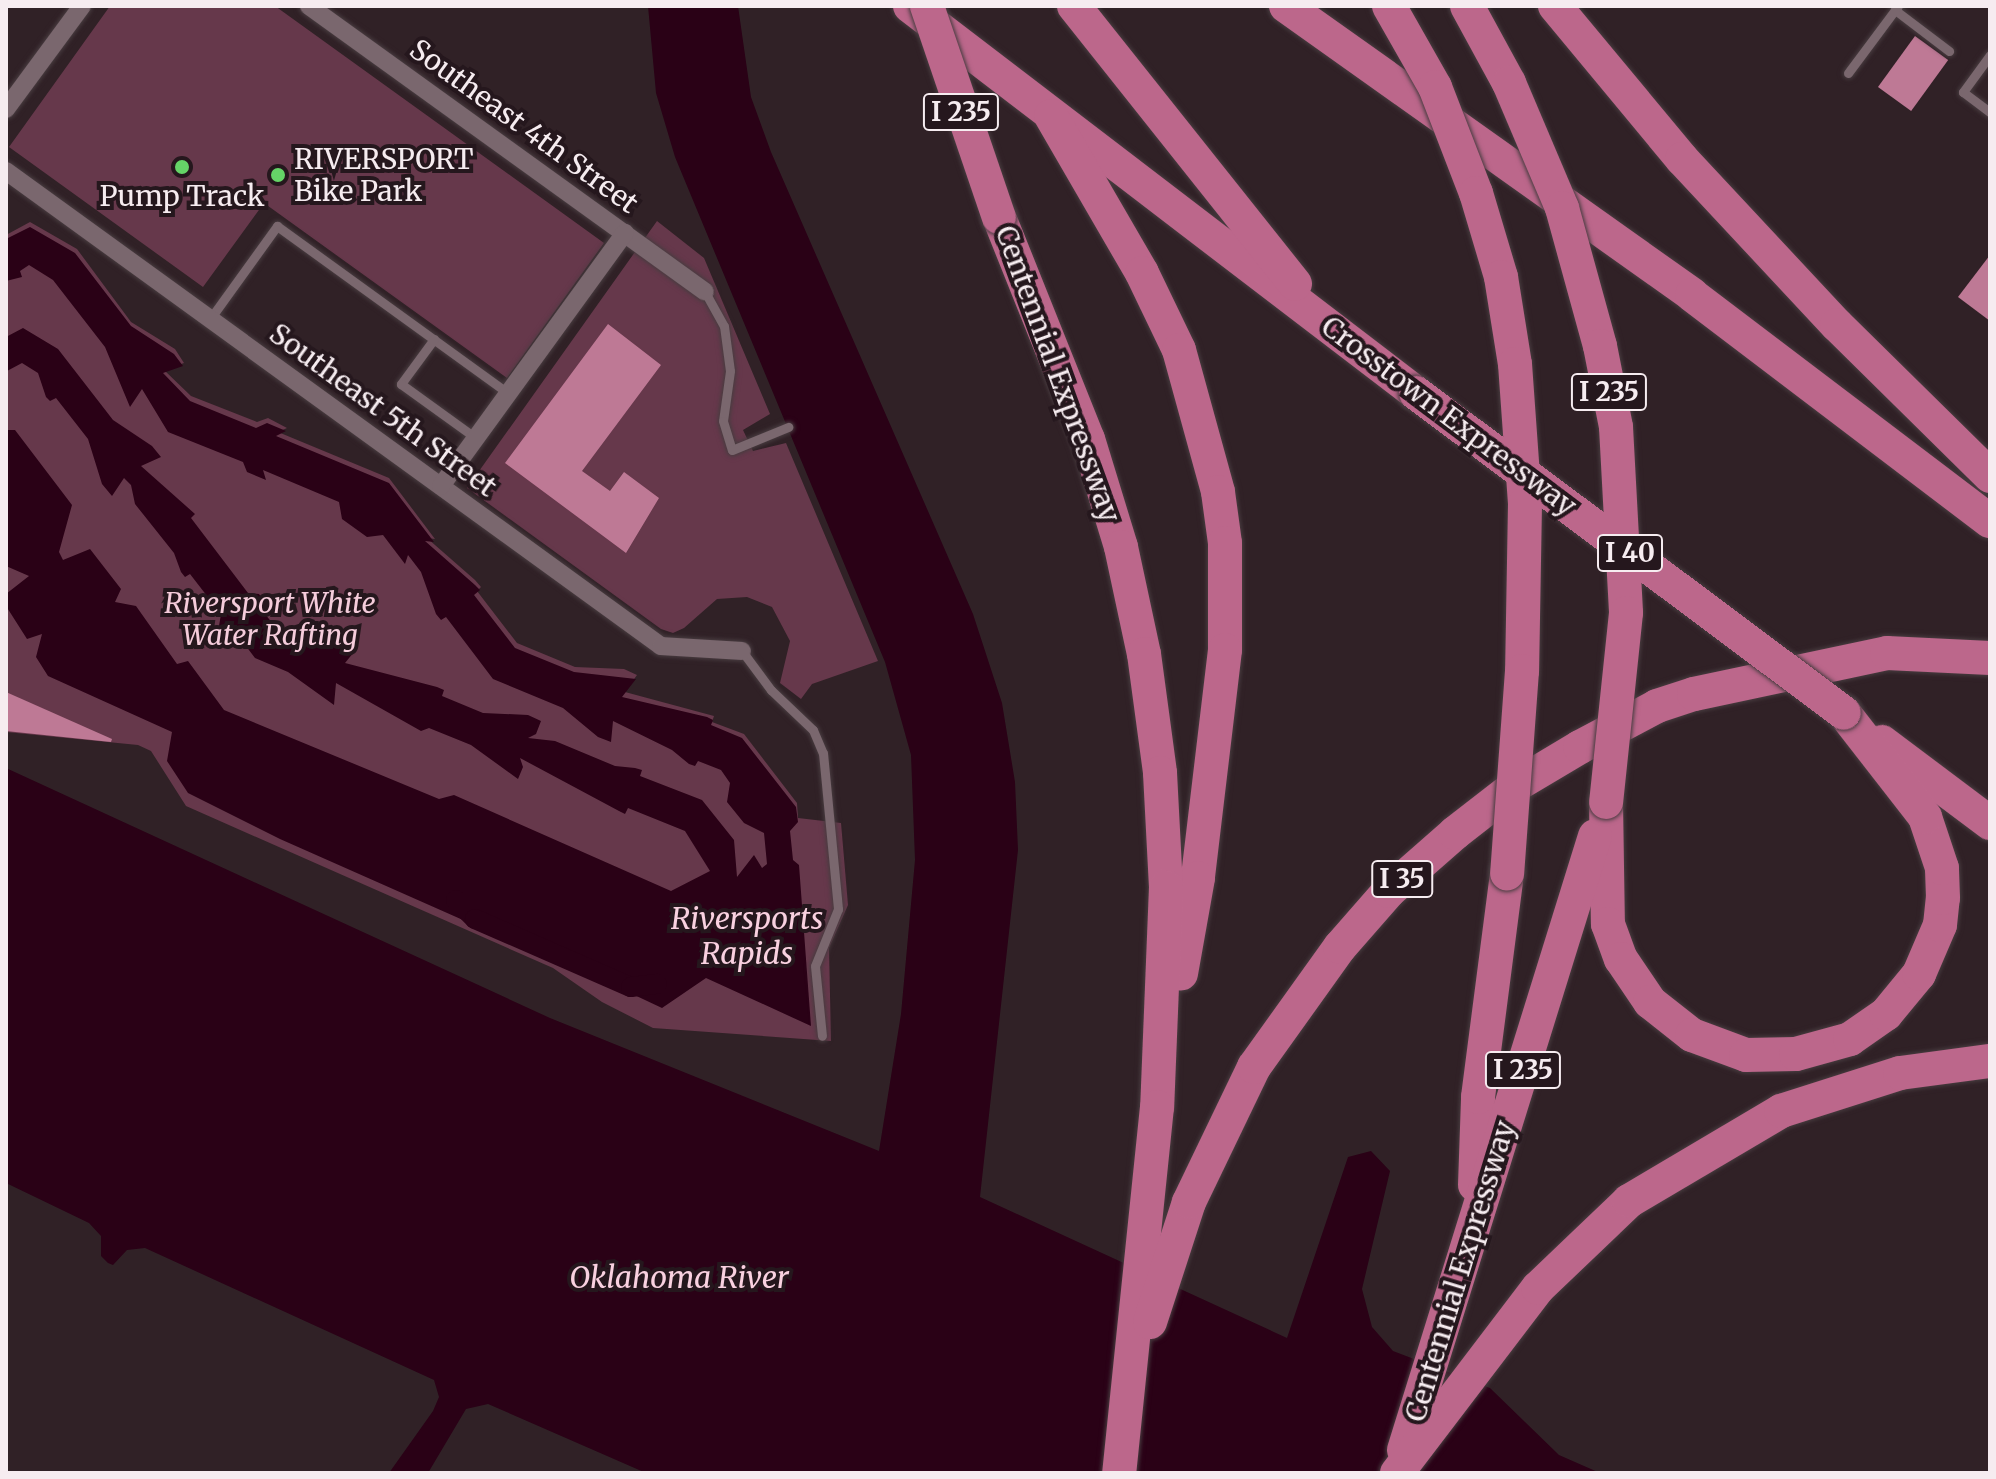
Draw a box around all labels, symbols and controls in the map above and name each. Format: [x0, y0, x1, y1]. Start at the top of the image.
street label: Southeast 4th Street [403, 32, 645, 220]
road number: I 235 [921, 90, 1001, 134]
place label: RIVERSPORT Bike Park [294, 142, 473, 208]
marker: Pump Track [173, 158, 191, 176]
marker: RIVERSPORT Bike Park [269, 166, 287, 184]
place label: Pump Track [99, 179, 265, 213]
street label: Centennial Expressway [989, 221, 1127, 527]
street label: Crosstown Expressway [1315, 309, 1583, 523]
street label: Southeast 5th Street [263, 316, 503, 504]
road number: I 235 [1569, 370, 1649, 414]
road number: I 40 [1596, 531, 1664, 575]
park label: Riversport White Water Rafting [164, 586, 376, 652]
road number: I 35 [1370, 857, 1434, 901]
water label: Riversports Rapids [671, 900, 823, 970]
road number: I 235 [1483, 1048, 1563, 1092]
street label: Centennial Expressway [1398, 1116, 1522, 1426]
water label: Oklahoma River [569, 1259, 789, 1295]

